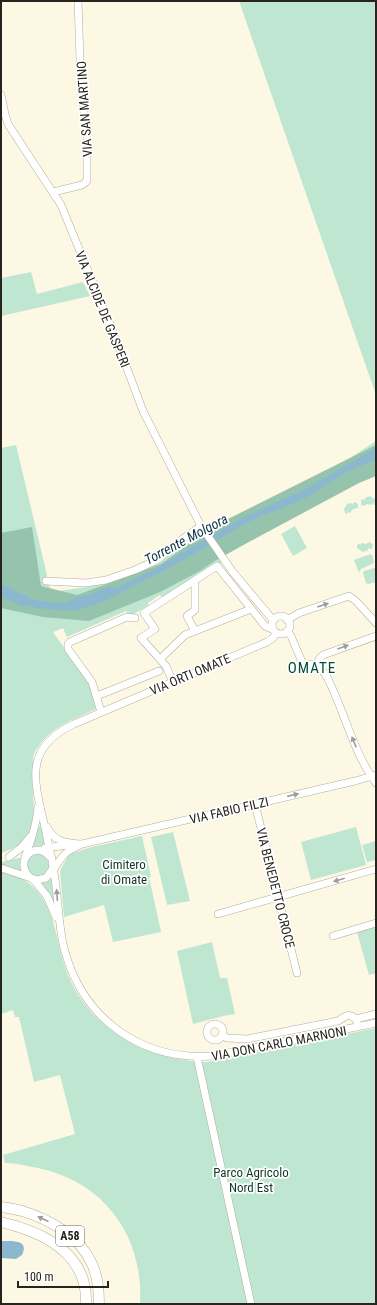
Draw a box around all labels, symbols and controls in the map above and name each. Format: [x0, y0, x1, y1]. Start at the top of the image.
street label: VIA SAN MARTINO [74, 60, 95, 157]
street label: VIA ALCIDE DE GASPERI [72, 249, 133, 370]
water label: Torrente Molgora [142, 510, 230, 568]
one-way arrow [318, 602, 330, 608]
one-way arrow [338, 644, 350, 650]
street label: VIA ORTI OMATE [148, 651, 233, 698]
district label: OMATE [288, 659, 336, 677]
one-way arrow [350, 735, 356, 747]
one-way arrow [287, 792, 300, 798]
street label: VIA FABIO FILZI [188, 794, 270, 827]
street label: VIA BENEDETTO CROCE [253, 826, 298, 950]
park label: Cimitero di Omate [101, 857, 147, 887]
one-way arrow [332, 877, 344, 883]
one-way arrow [54, 889, 60, 901]
street label: VIA DON CARLO MARNONI [210, 1023, 348, 1064]
park label: Parco Agricolo Nord Est [213, 1165, 289, 1195]
one-way arrow [37, 1216, 49, 1222]
road number: A58 [56, 1226, 84, 1246]
scale bar [18, 1263, 108, 1289]
text: 100 m [24, 1270, 54, 1284]

